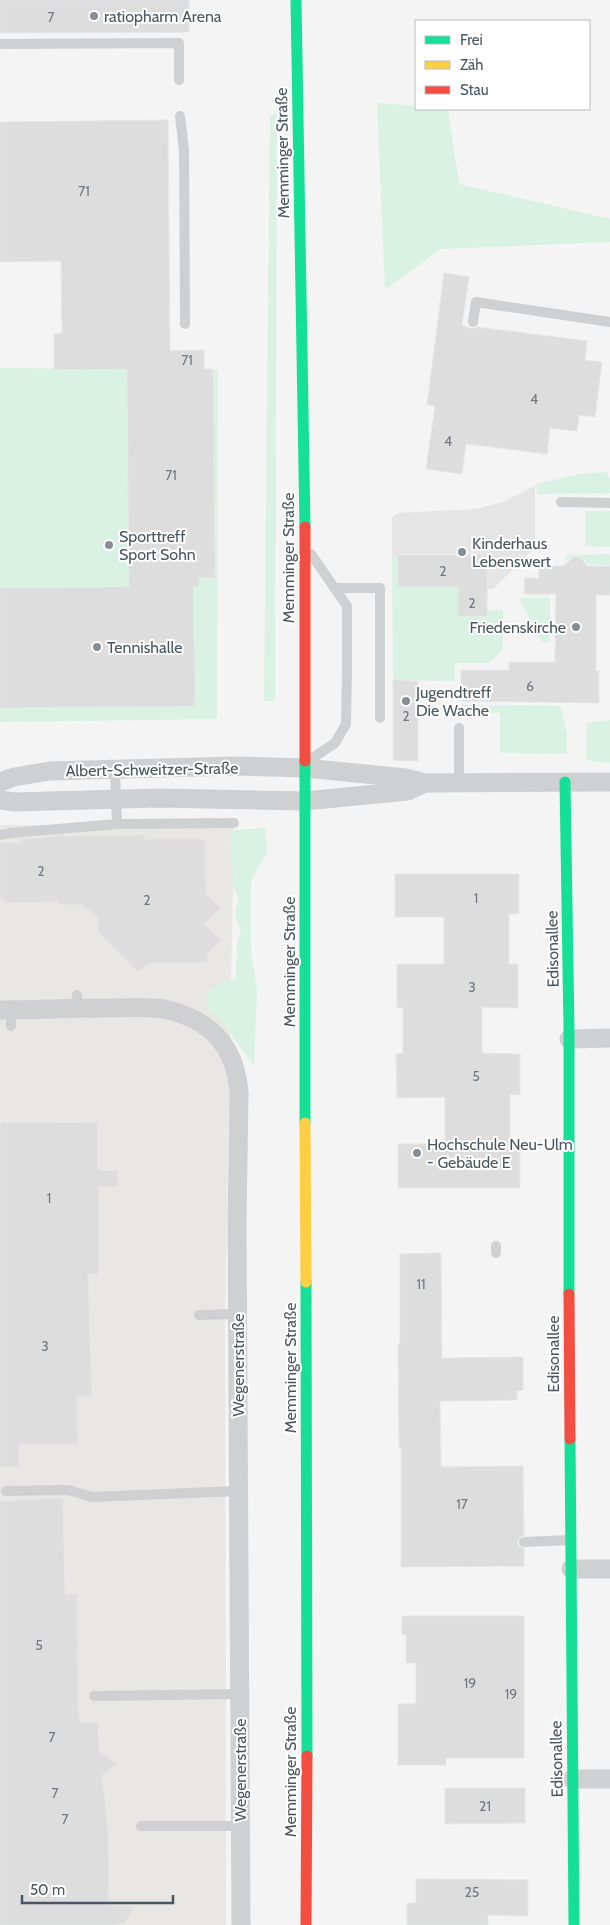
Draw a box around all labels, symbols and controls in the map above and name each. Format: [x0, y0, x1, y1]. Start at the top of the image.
place label: ratiopharm Arena [104, 7, 222, 26]
house number: 7 [47, 8, 55, 26]
marker: ratiopharm Arena [88, 10, 100, 22]
legend [415, 20, 590, 110]
text: Frei [460, 31, 483, 49]
text: Zäh [460, 56, 483, 74]
text: Stau [460, 81, 489, 99]
street label: Memminger Straße [272, 87, 293, 218]
house number: 71 [78, 182, 90, 200]
house number: 71 [181, 351, 193, 369]
house number: 4 [530, 390, 538, 408]
house number: 4 [444, 432, 452, 450]
house number: 71 [165, 466, 177, 484]
street label: Memminger Straße [279, 493, 298, 623]
place label: Sporttreff Sport Sohn [119, 527, 196, 564]
place label: Kinderhaus Lebenswert [472, 534, 551, 571]
marker: Sporttreff Sport Sohn [103, 539, 115, 551]
marker: Kinderhaus Lebenswert [456, 546, 468, 558]
house number: 2 [439, 562, 447, 580]
house number: 2 [468, 594, 476, 612]
place label: Friedenskirche [470, 618, 566, 637]
marker: Friedenskirche [570, 621, 582, 633]
place label: Tennishalle [107, 638, 182, 657]
marker: Tennishalle [91, 641, 103, 653]
house number: 6 [526, 677, 534, 695]
place label: Jugendtreff Die Wache [415, 683, 492, 720]
marker: Jugendtreff Die Wache [400, 695, 412, 707]
house number: 2 [402, 707, 410, 725]
street label: Albert-Schweitzer-Straße [66, 758, 238, 781]
house number: 2 [37, 862, 45, 880]
house number: 1 [474, 889, 478, 907]
house number: 2 [143, 891, 151, 909]
street label: Memminger Straße [280, 897, 299, 1027]
street label: Edisonallee [542, 910, 563, 988]
house number: 3 [468, 978, 476, 996]
house number: 5 [472, 1067, 480, 1085]
place label: Hochschule Neu-Ulm - Gebäude E [427, 1135, 573, 1172]
marker: Hochschule Neu-Ulm - Gebäude E [411, 1147, 423, 1159]
house number: 1 [47, 1189, 51, 1207]
house number: 11 [416, 1275, 426, 1293]
street label: Memminger Straße [281, 1303, 300, 1433]
street label: Wegenerstraße [229, 1313, 248, 1417]
street label: Edisonallee [544, 1316, 563, 1392]
house number: 3 [41, 1337, 49, 1355]
house number: 17 [456, 1495, 468, 1513]
house number: 5 [35, 1636, 43, 1654]
house number: 19 [464, 1674, 476, 1692]
house number: 19 [505, 1685, 517, 1703]
street label: Memminger Straße [281, 1707, 300, 1837]
street label: Wegenerstraße [231, 1718, 250, 1822]
street label: Edisonallee [546, 1720, 567, 1798]
house number: 7 [48, 1728, 56, 1746]
house number: 7 [51, 1784, 59, 1802]
house number: 21 [479, 1797, 491, 1815]
house number: 7 [61, 1810, 69, 1828]
scale bar [22, 1872, 174, 1904]
text: 50 m [30, 1881, 65, 1899]
house number: 25 [465, 1883, 479, 1901]

